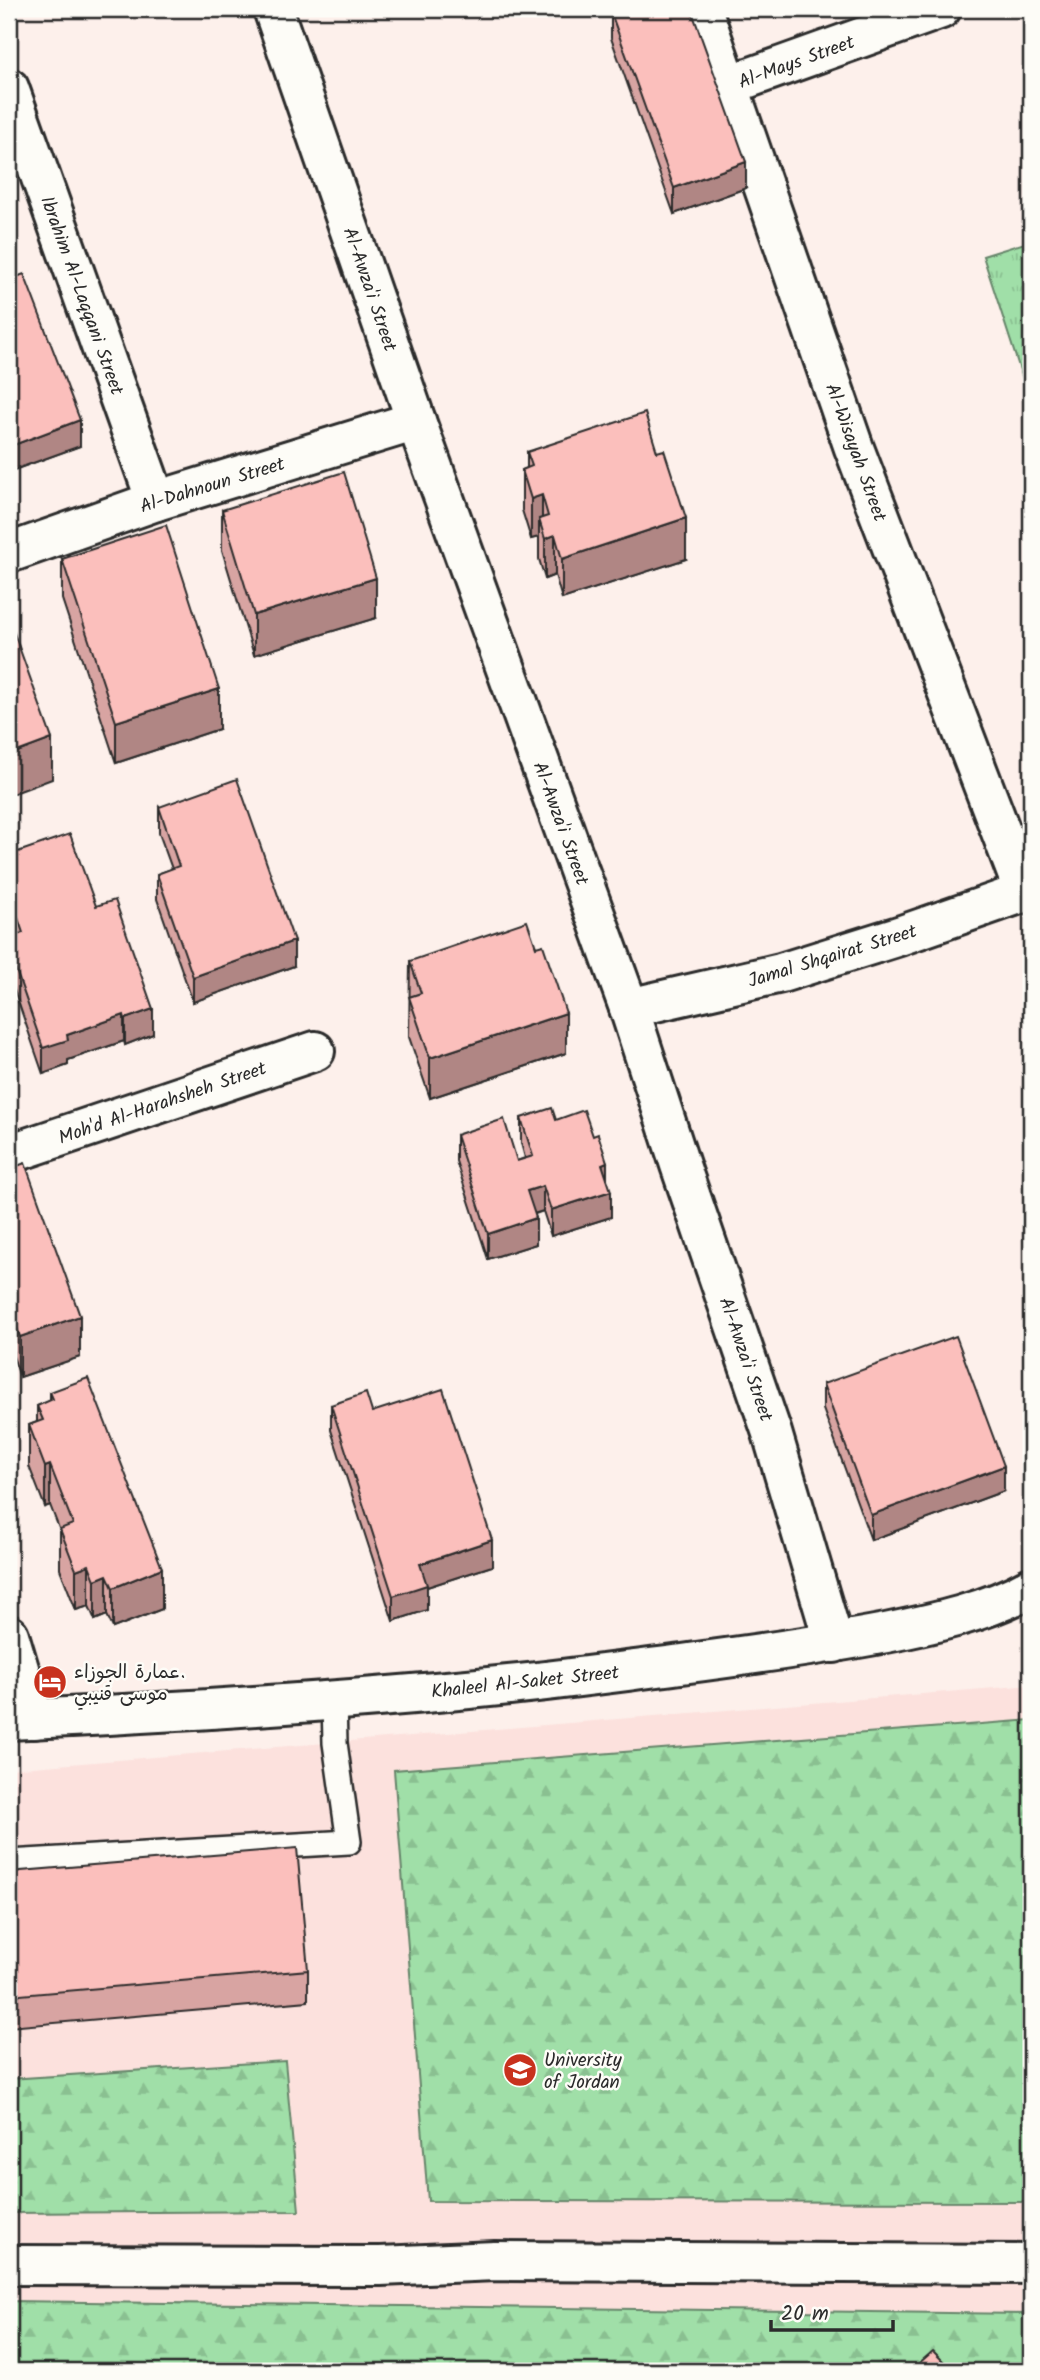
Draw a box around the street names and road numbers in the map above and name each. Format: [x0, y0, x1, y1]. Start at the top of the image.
street label: Al-Mays Street [734, 28, 860, 98]
street label: Ibrahim Al-Laqqani Street [31, 192, 131, 400]
street label: Al-Awza'i Street [334, 223, 405, 356]
street label: Al-Wisayah Street [816, 379, 894, 527]
street label: Al-Dahnoun Street [136, 449, 289, 522]
street label: Al-Awza'i Street [524, 758, 597, 890]
street label: Jamal Shqairat Street [744, 917, 921, 997]
street label: Moh'd Al-Harahsheh Street [55, 1054, 271, 1154]
street label: Al-Awza'i Street [710, 1293, 781, 1426]
street label: Khaleel Al-Saket Street [430, 1658, 621, 1708]

